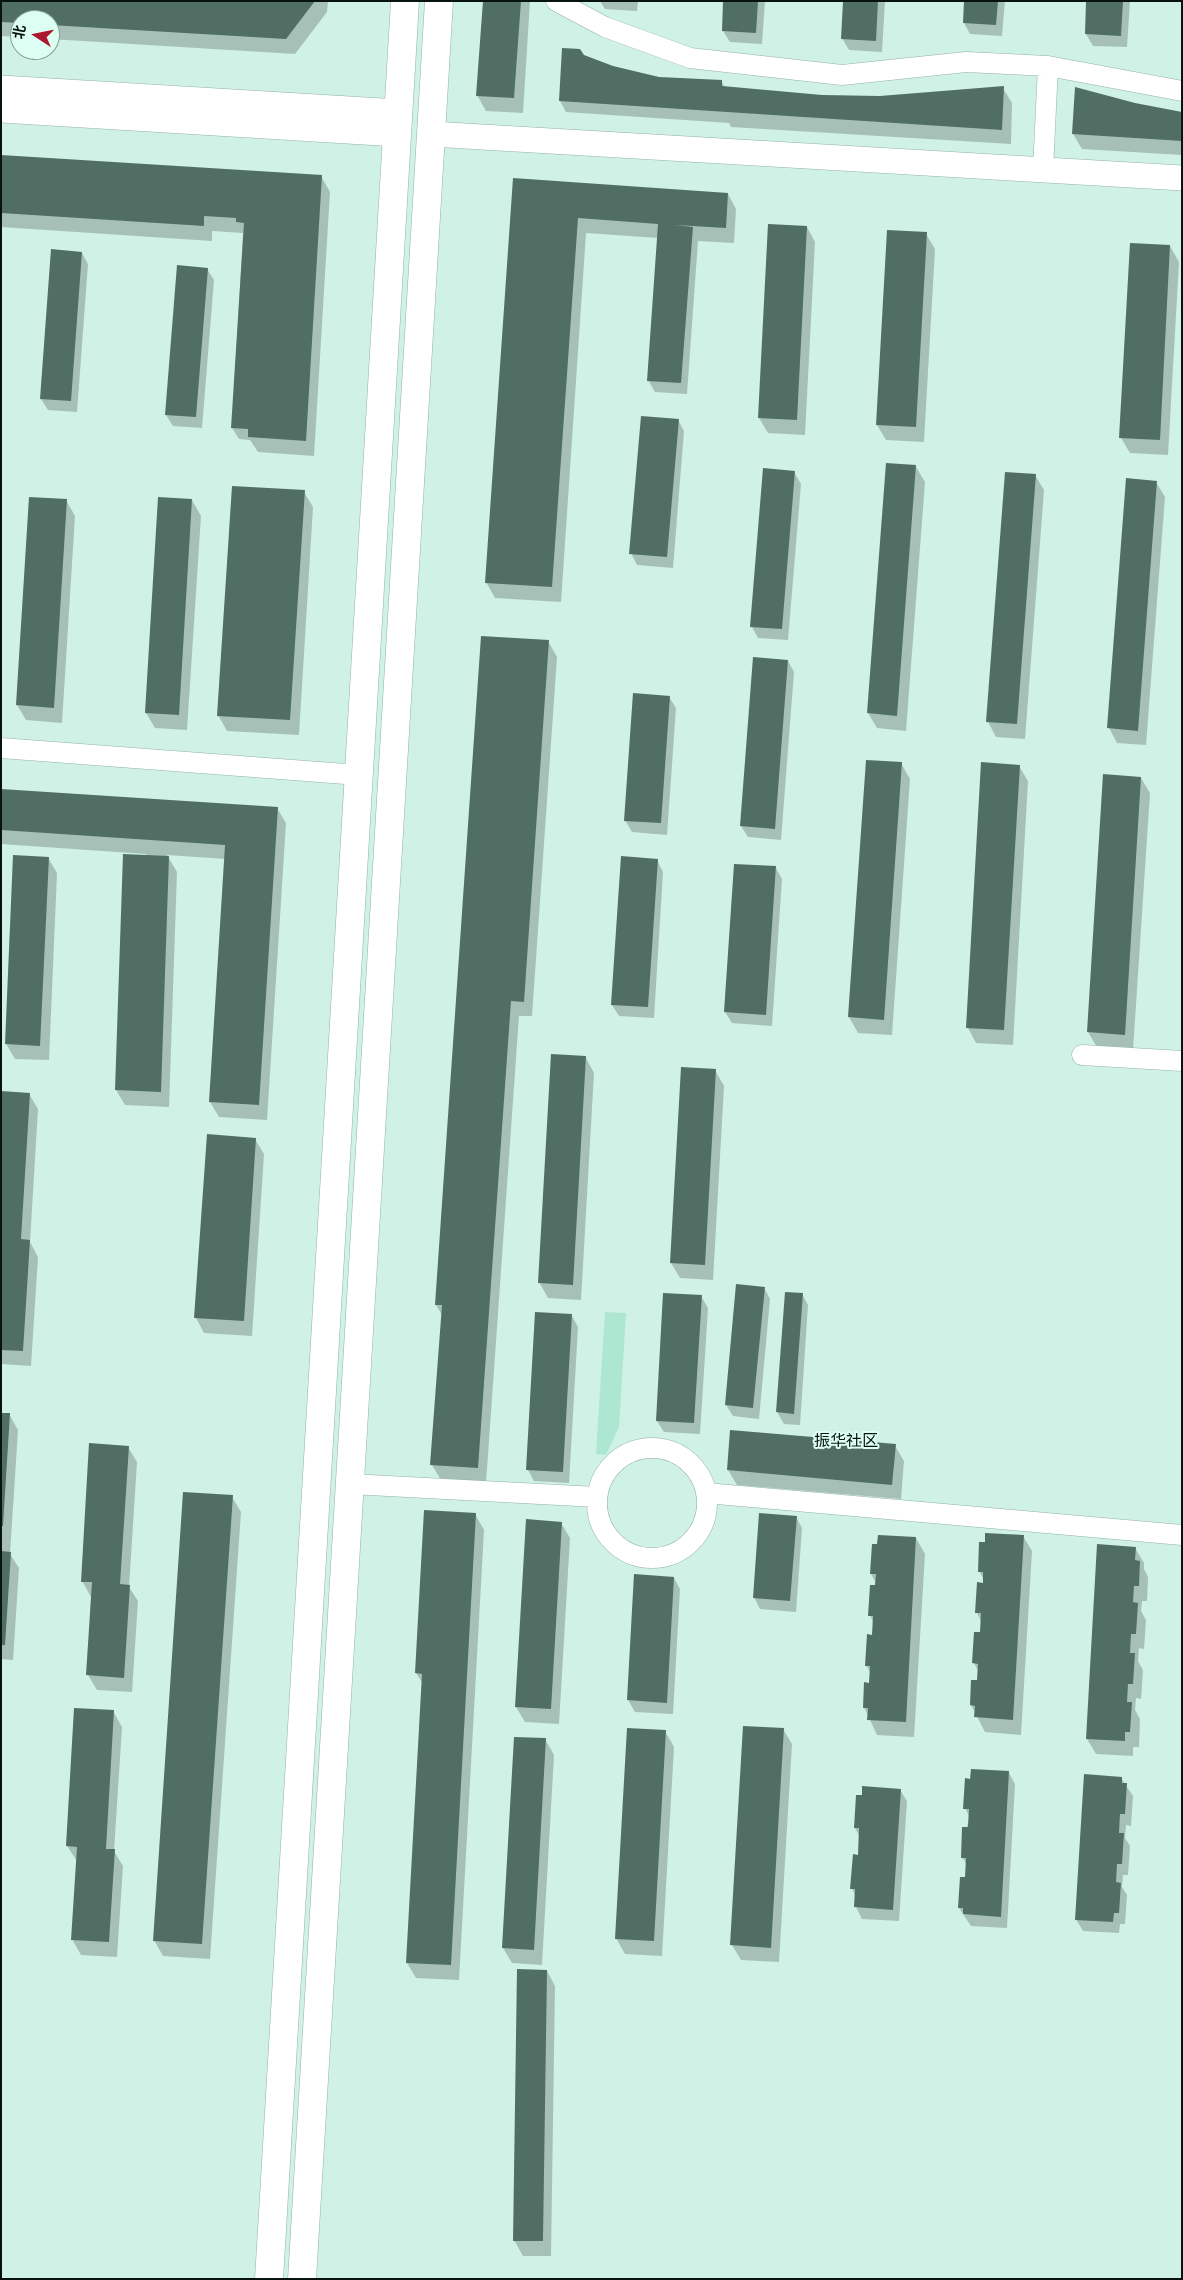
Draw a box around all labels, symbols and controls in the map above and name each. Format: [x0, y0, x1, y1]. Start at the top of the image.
north arrow [10, 10, 60, 60]
text: 北 [11, 24, 30, 41]
district label: 振华社区 [814, 1433, 878, 1453]

